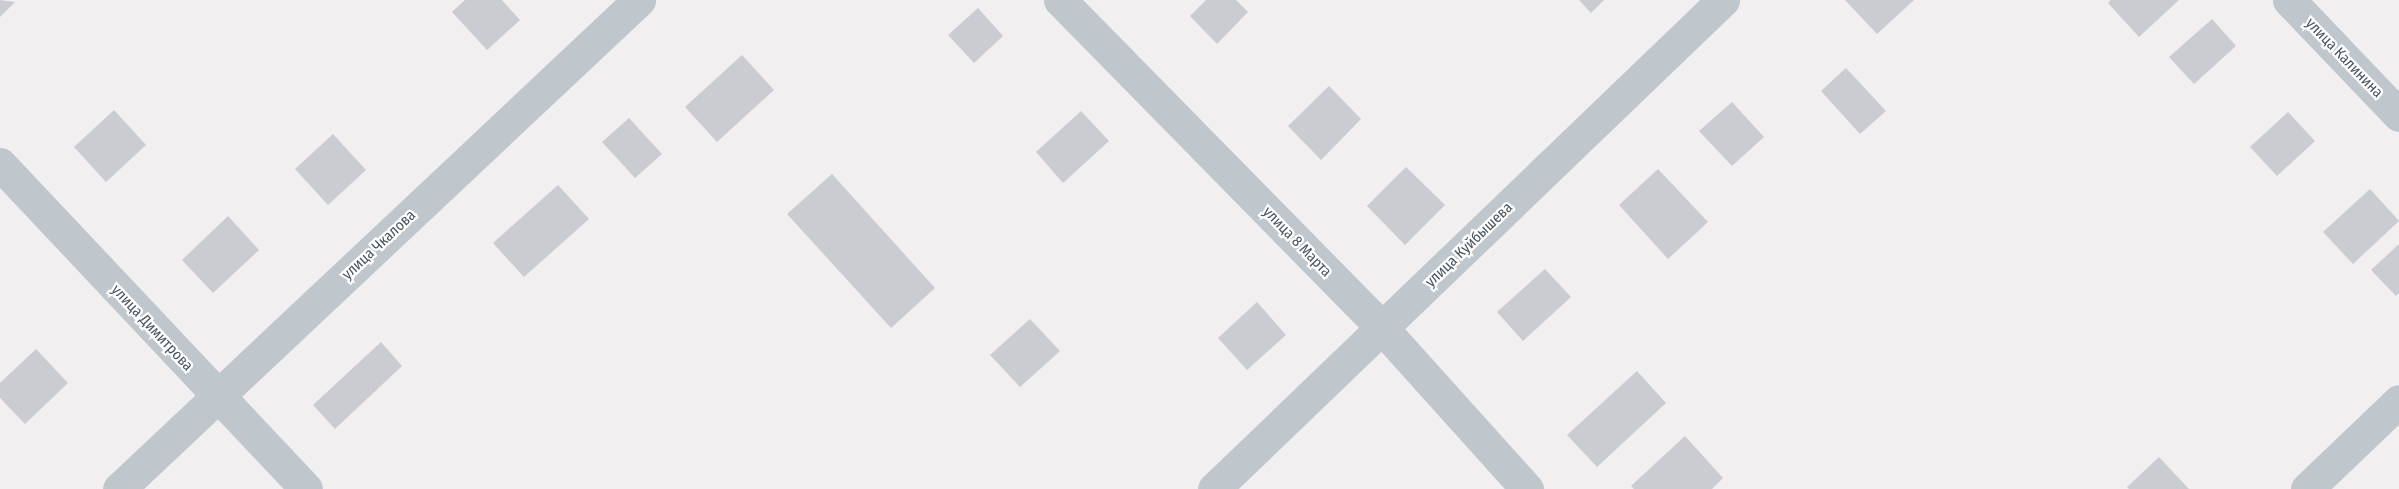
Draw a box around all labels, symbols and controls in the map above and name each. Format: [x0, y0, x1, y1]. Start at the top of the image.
street label: улица Калинина [2302, 15, 2386, 101]
street label: улица Куйбышева [1422, 199, 1516, 291]
street label: улица 8 Марта [1259, 203, 1335, 281]
street label: улица Чкалова [339, 206, 419, 284]
street label: улица Димитрова [107, 281, 197, 375]

